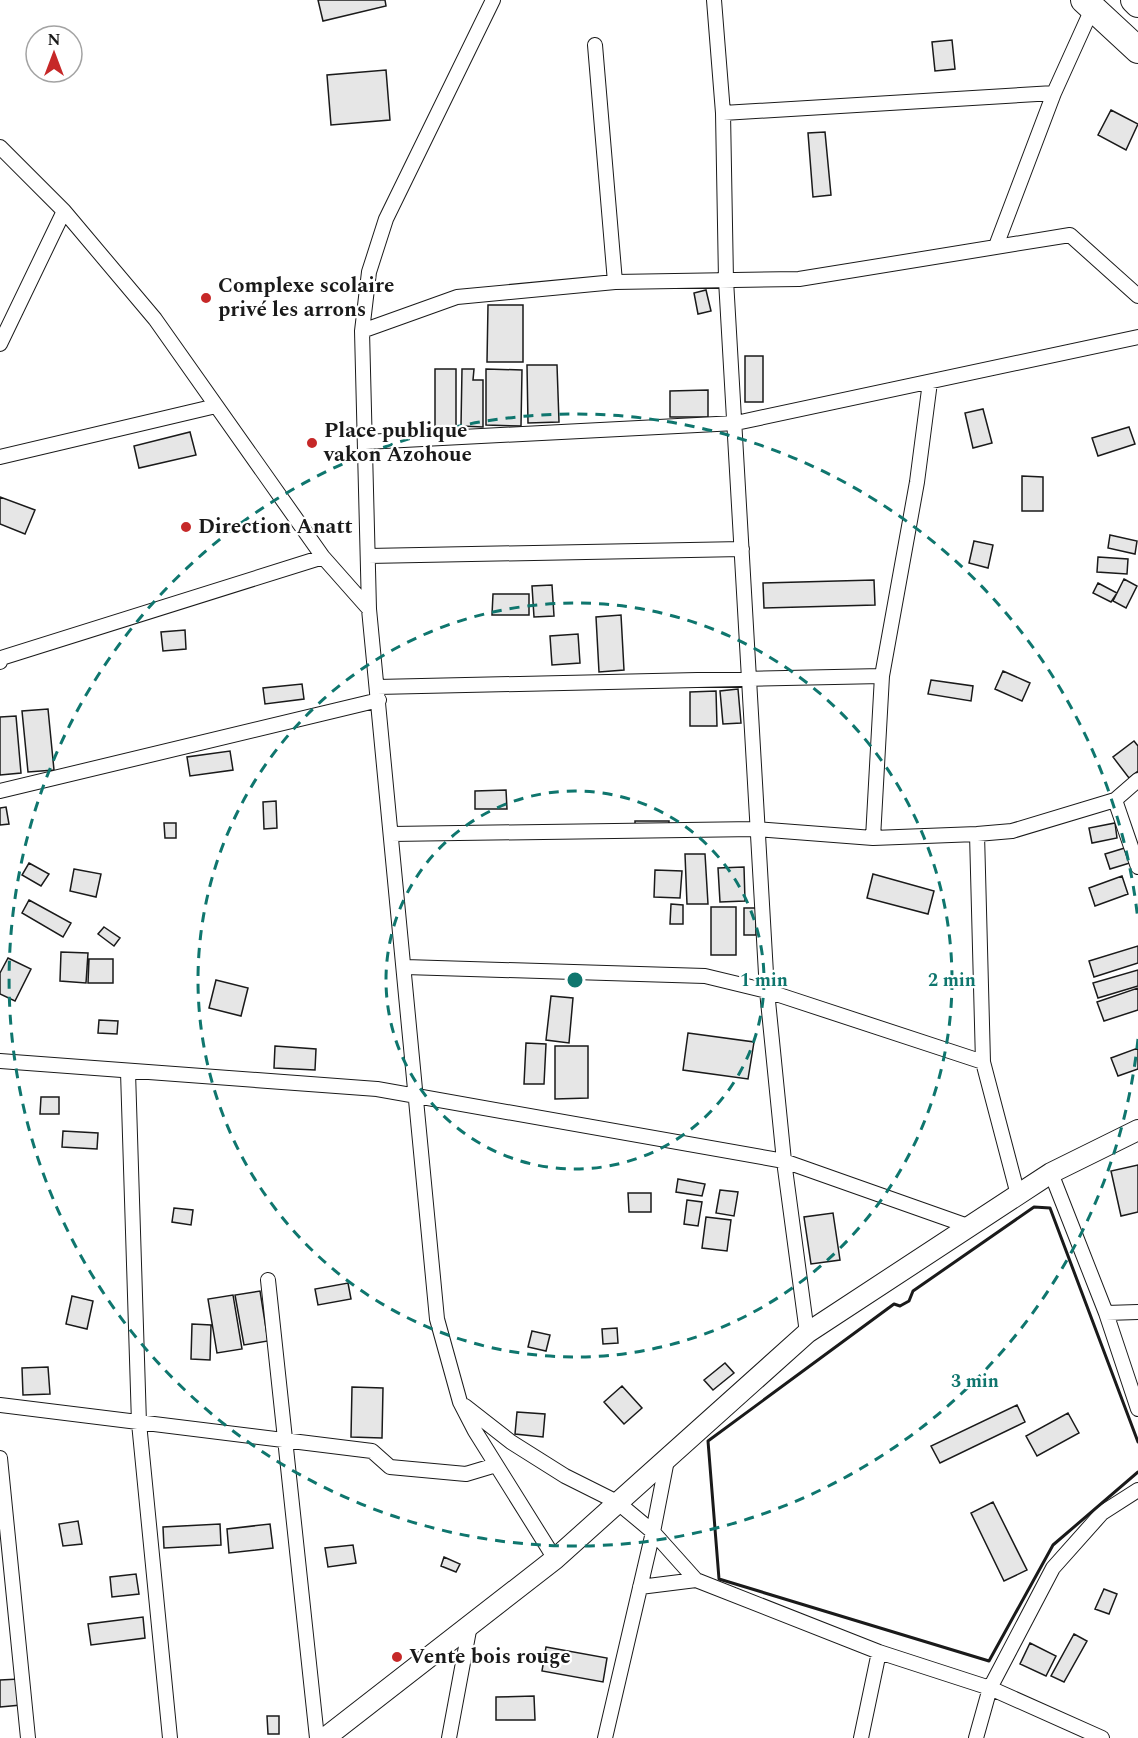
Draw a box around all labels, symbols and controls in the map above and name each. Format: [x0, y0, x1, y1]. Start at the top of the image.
north arrow [24, 24, 84, 84]
text: N [47, 28, 61, 52]
place label: Complexe scolaire privé les arrons [218, 270, 394, 326]
marker: Complexe scolaire privé les arrons [199, 291, 213, 305]
place label: Place publique vakon Azohoue [323, 415, 472, 471]
marker: Place publique vakon Azohoue [305, 436, 319, 450]
place label: Direction Anatt [198, 511, 353, 543]
marker: Direction Anatt [179, 520, 193, 534]
text: 1 min [740, 967, 788, 994]
text: 2 min [928, 967, 976, 994]
centre of rings [565, 970, 585, 990]
text: 3 min [951, 1368, 999, 1395]
place label: Vente bois rouge [409, 1641, 571, 1673]
marker: Vente bois rouge [390, 1650, 404, 1664]

